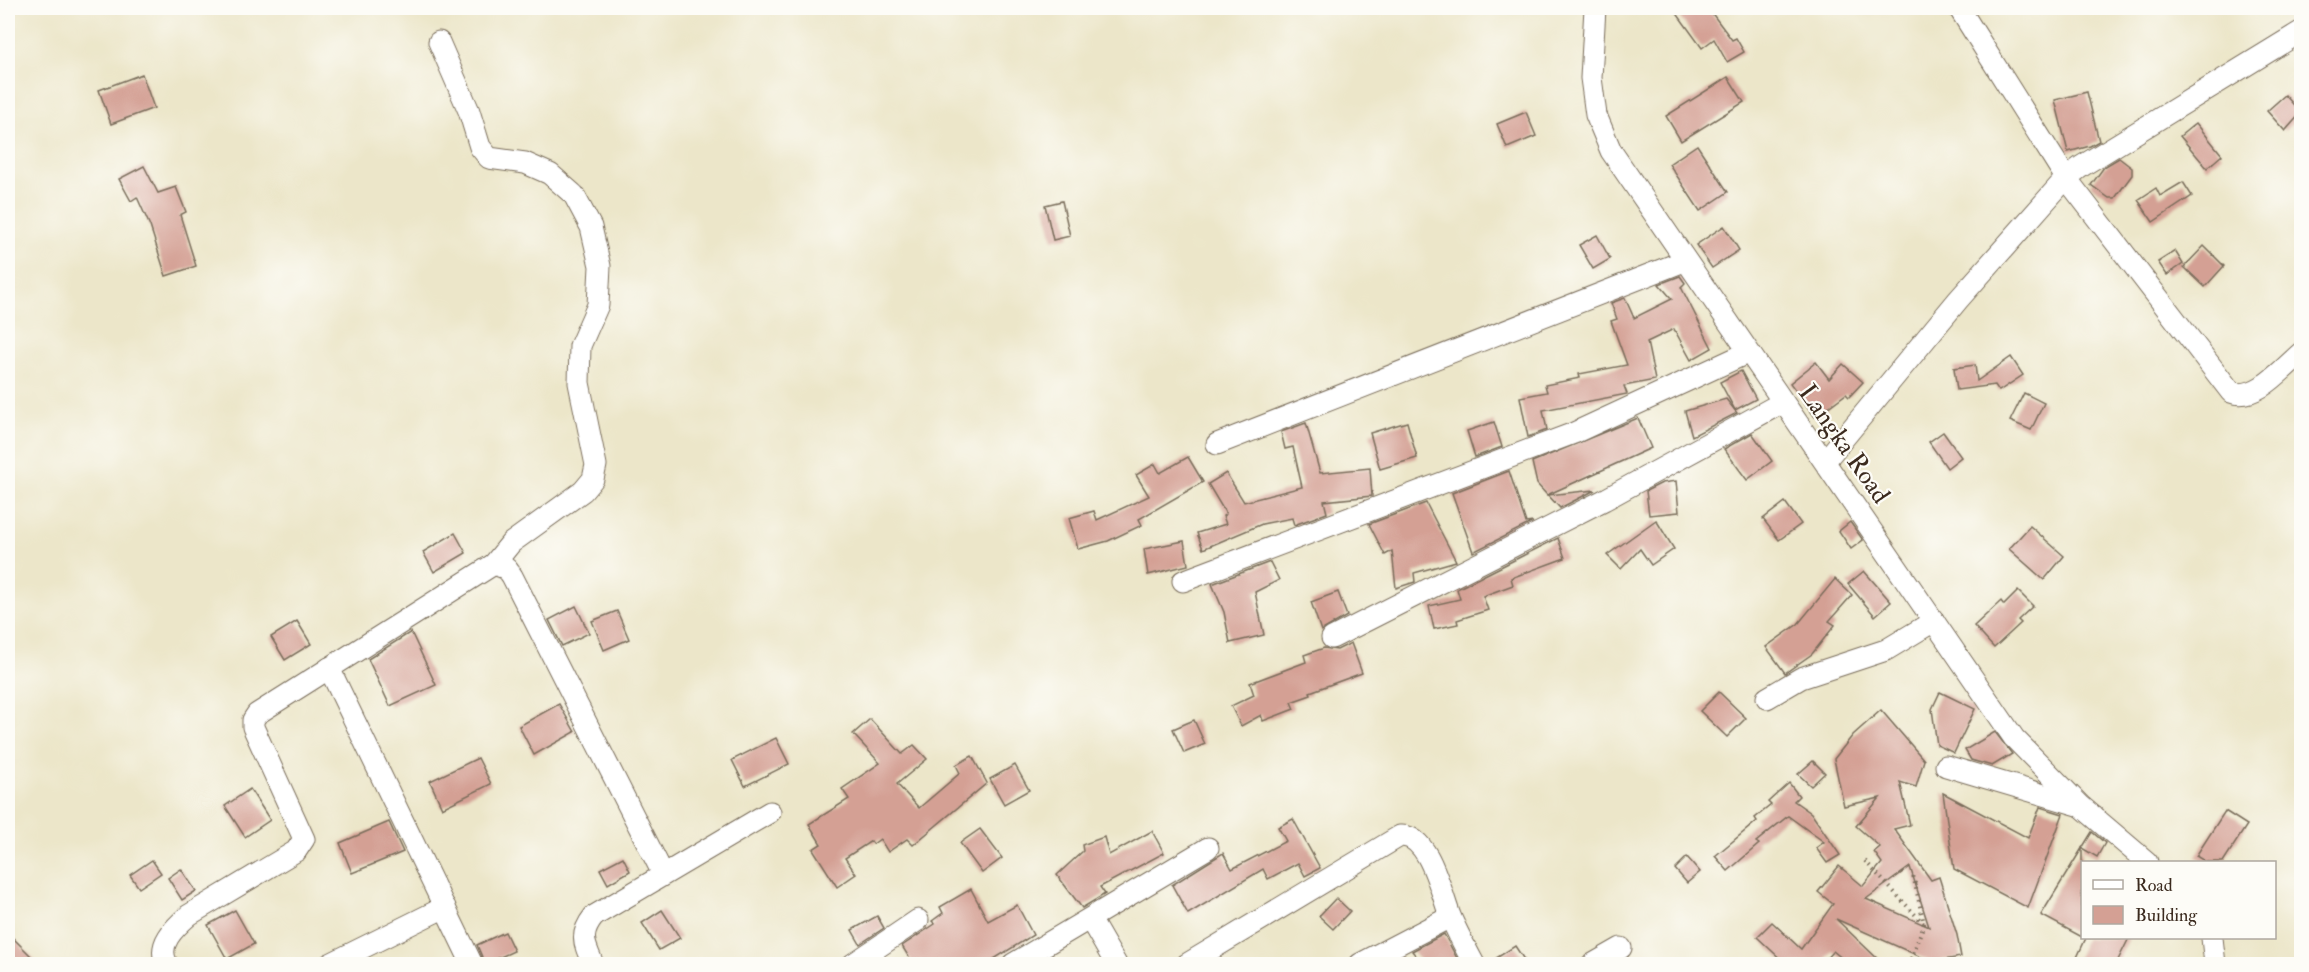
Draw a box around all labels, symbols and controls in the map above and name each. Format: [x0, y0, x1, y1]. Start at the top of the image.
street label: Langka Road [1791, 378, 1897, 510]
legend [2081, 861, 2276, 939]
text: Road [2135, 874, 2173, 897]
text: Building [2135, 904, 2198, 927]

